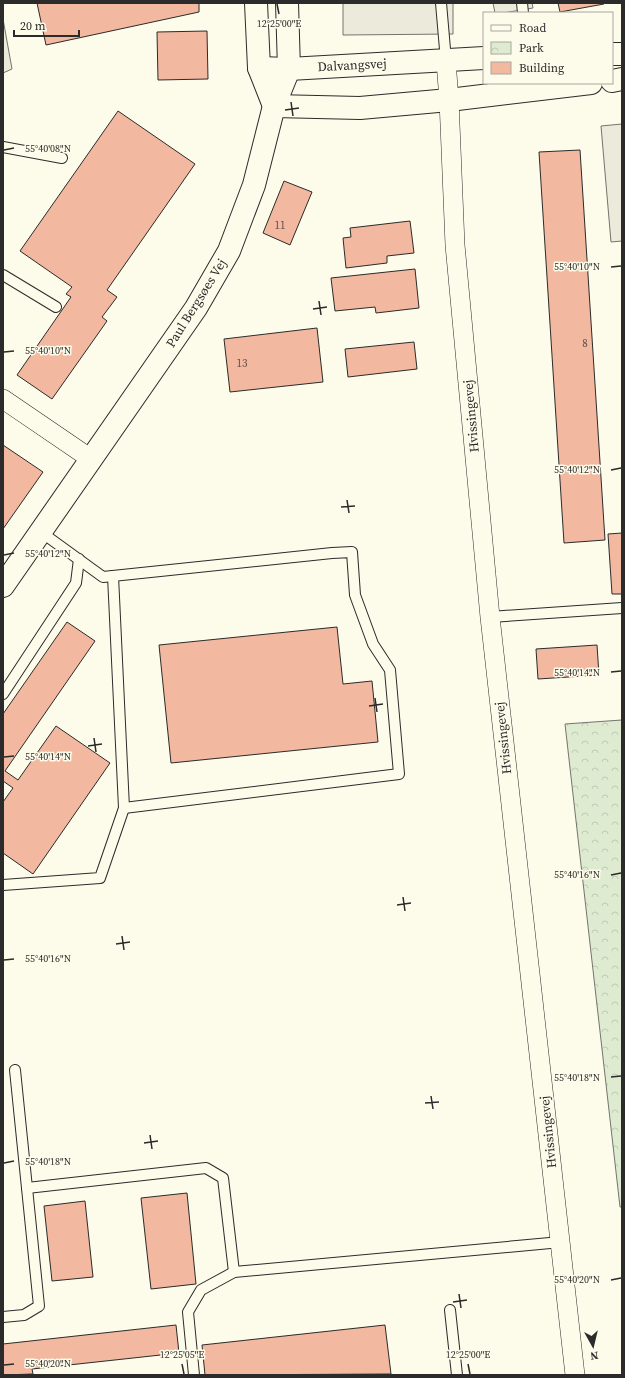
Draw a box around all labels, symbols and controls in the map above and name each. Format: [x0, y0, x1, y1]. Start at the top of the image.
scale bar [14, 12, 79, 38]
legend [483, 12, 613, 84]
text: 12°25'00"E [257, 17, 301, 30]
text: 20 m [20, 18, 46, 34]
text: Road [519, 20, 546, 36]
text: Park [519, 40, 544, 56]
street label: Dalvangsvej [317, 55, 387, 75]
text: Building [519, 60, 564, 76]
text: 55°40'08"N [25, 142, 71, 155]
house number: 11 [275, 218, 286, 233]
street label: Paul Bergsøes Vej [162, 255, 230, 351]
text: 55°40'10"N [554, 260, 600, 273]
house number: 8 [582, 336, 588, 351]
text: 55°40'10"N [25, 344, 71, 357]
house number: 13 [237, 356, 248, 371]
street label: Hvissingevej [459, 379, 483, 453]
text: 55°40'12"N [554, 463, 600, 476]
text: 55°40'12"N [25, 547, 71, 560]
text: 55°40'14"N [554, 666, 600, 679]
street label: Hvissingevej [491, 701, 515, 775]
text: 55°40'14"N [25, 750, 71, 763]
text: 55°40'16"N [554, 868, 600, 881]
text: 55°40'16"N [25, 952, 71, 965]
text: 55°40'18"N [554, 1071, 600, 1084]
street label: Hvissingevej [536, 1095, 560, 1169]
text: 55°40'18"N [25, 1155, 71, 1168]
text: 55°40'20"N [554, 1273, 600, 1286]
north arrow [573, 1326, 613, 1366]
text: N [589, 1347, 599, 1363]
text: 12°25'05"E [160, 1348, 204, 1361]
text: 12°25'00"E [446, 1348, 490, 1361]
text: 55°40'20"N [25, 1357, 71, 1370]

